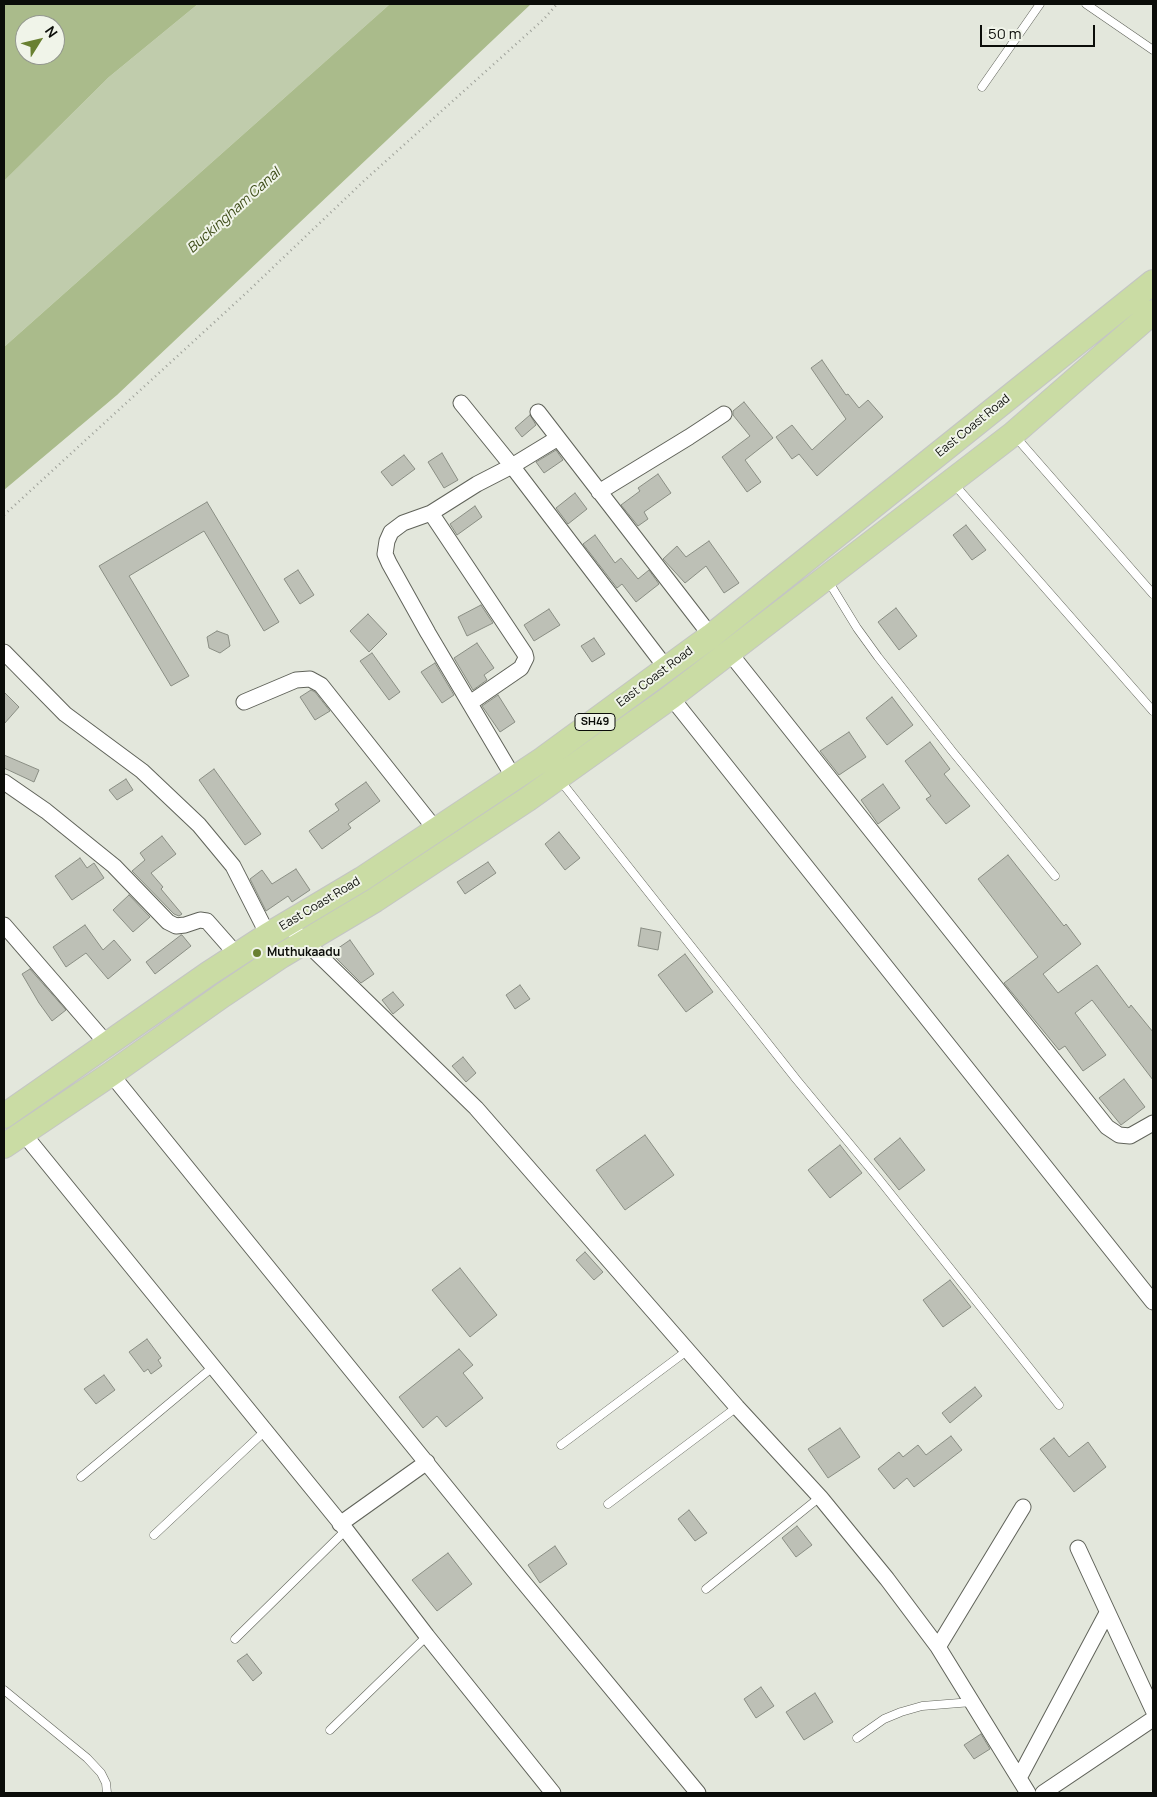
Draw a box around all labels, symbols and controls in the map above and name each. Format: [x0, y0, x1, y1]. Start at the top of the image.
north arrow [15, 15, 65, 65]
scale bar [982, 15, 1097, 47]
text: N [41, 22, 62, 41]
text: 50 m [988, 23, 1022, 44]
water label: Buckingham Canal [184, 165, 284, 257]
street label: East Coast Road [933, 392, 1013, 460]
street label: East Coast Road [614, 644, 696, 710]
road number: SH49 [575, 714, 615, 730]
street label: East Coast Road [277, 874, 363, 934]
place label: Muthukaadu [267, 946, 340, 960]
marker: Muthukaadu [251, 947, 263, 959]

